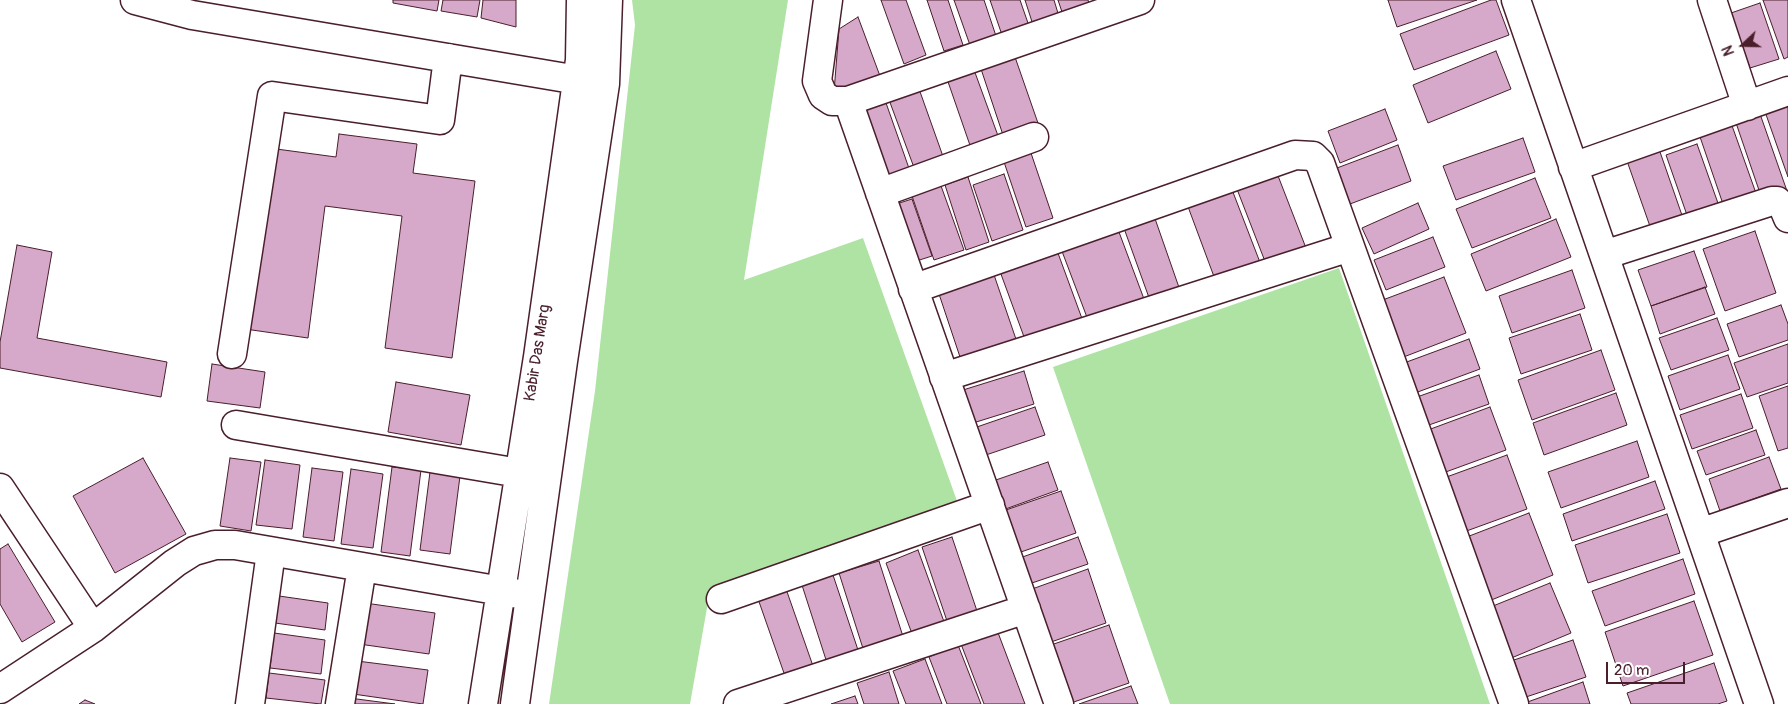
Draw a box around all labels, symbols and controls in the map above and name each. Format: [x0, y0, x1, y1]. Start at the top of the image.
north arrow [1718, 20, 1768, 70]
text: N [1719, 43, 1738, 58]
street label: Kabir Das Marg [521, 303, 555, 403]
scale bar [1608, 652, 1687, 684]
text: 20 m [1614, 661, 1649, 680]

